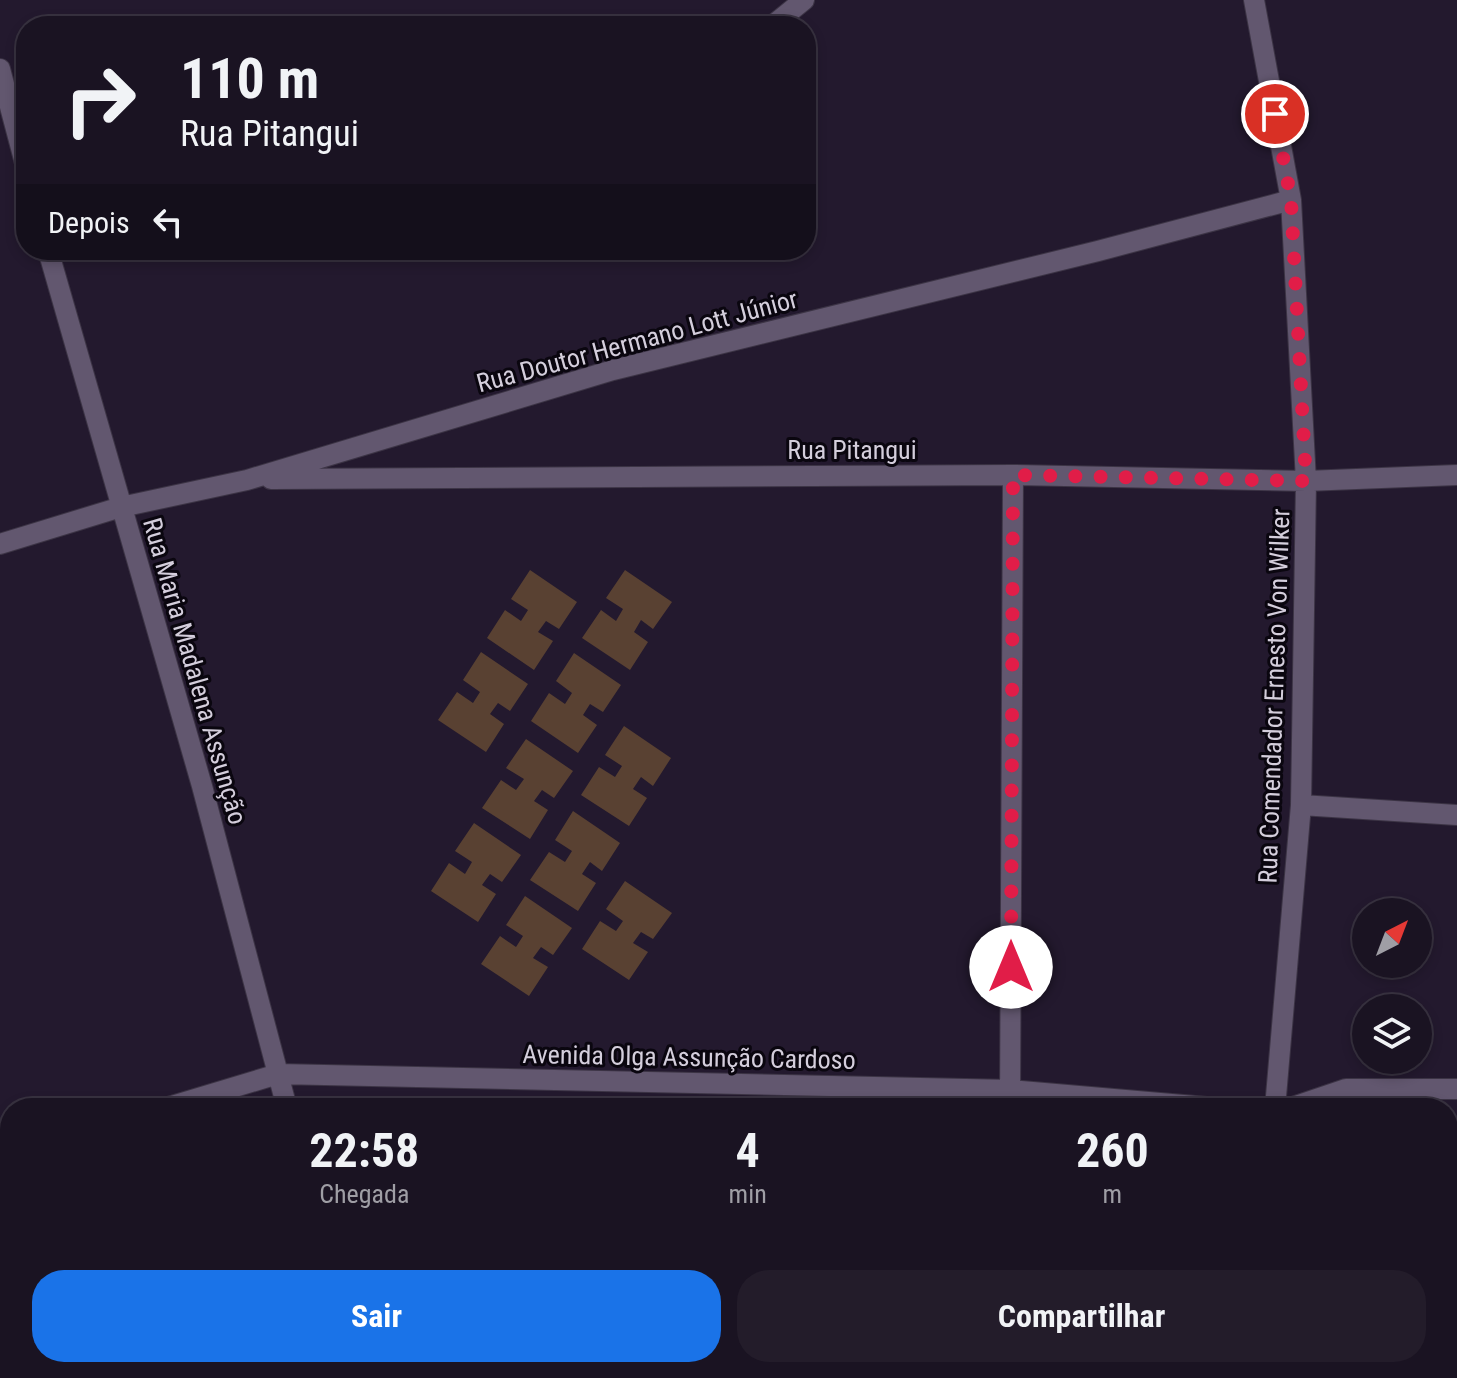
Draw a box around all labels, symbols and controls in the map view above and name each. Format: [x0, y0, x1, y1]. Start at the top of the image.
text: 110 m [180, 46, 319, 112]
icon: right [48, 48, 152, 152]
pin [1241, 80, 1309, 148]
icon: arrive [1253, 92, 1297, 136]
text: Rua Pitangui [180, 113, 359, 155]
icon: left [146, 200, 190, 244]
text: Depois [48, 205, 130, 240]
street label: Rua Doutor Hermano Lott Júnior [473, 284, 801, 398]
street label: Rua Pitangui [787, 435, 917, 465]
street label: Rua Comendador Ernesto Von Wilker [1252, 508, 1296, 884]
street label: Rua Maria Madalena Assunção [137, 514, 253, 828]
north arrow [1352, 898, 1432, 978]
map controls [1352, 898, 1432, 1074]
position arrow [969, 925, 1053, 1009]
button: layers [1352, 994, 1432, 1074]
street label: Avenida Olga Assunção Cardoso [522, 1039, 856, 1075]
text: 22:58 [309, 1122, 419, 1179]
text: 4 [736, 1122, 760, 1179]
text: 260 [1076, 1122, 1149, 1179]
text: Chegada [319, 1179, 409, 1209]
text: min [729, 1179, 767, 1209]
text: m [1103, 1179, 1122, 1209]
button: Sair [32, 1270, 721, 1362]
button: Compartilhar [737, 1270, 1426, 1362]

